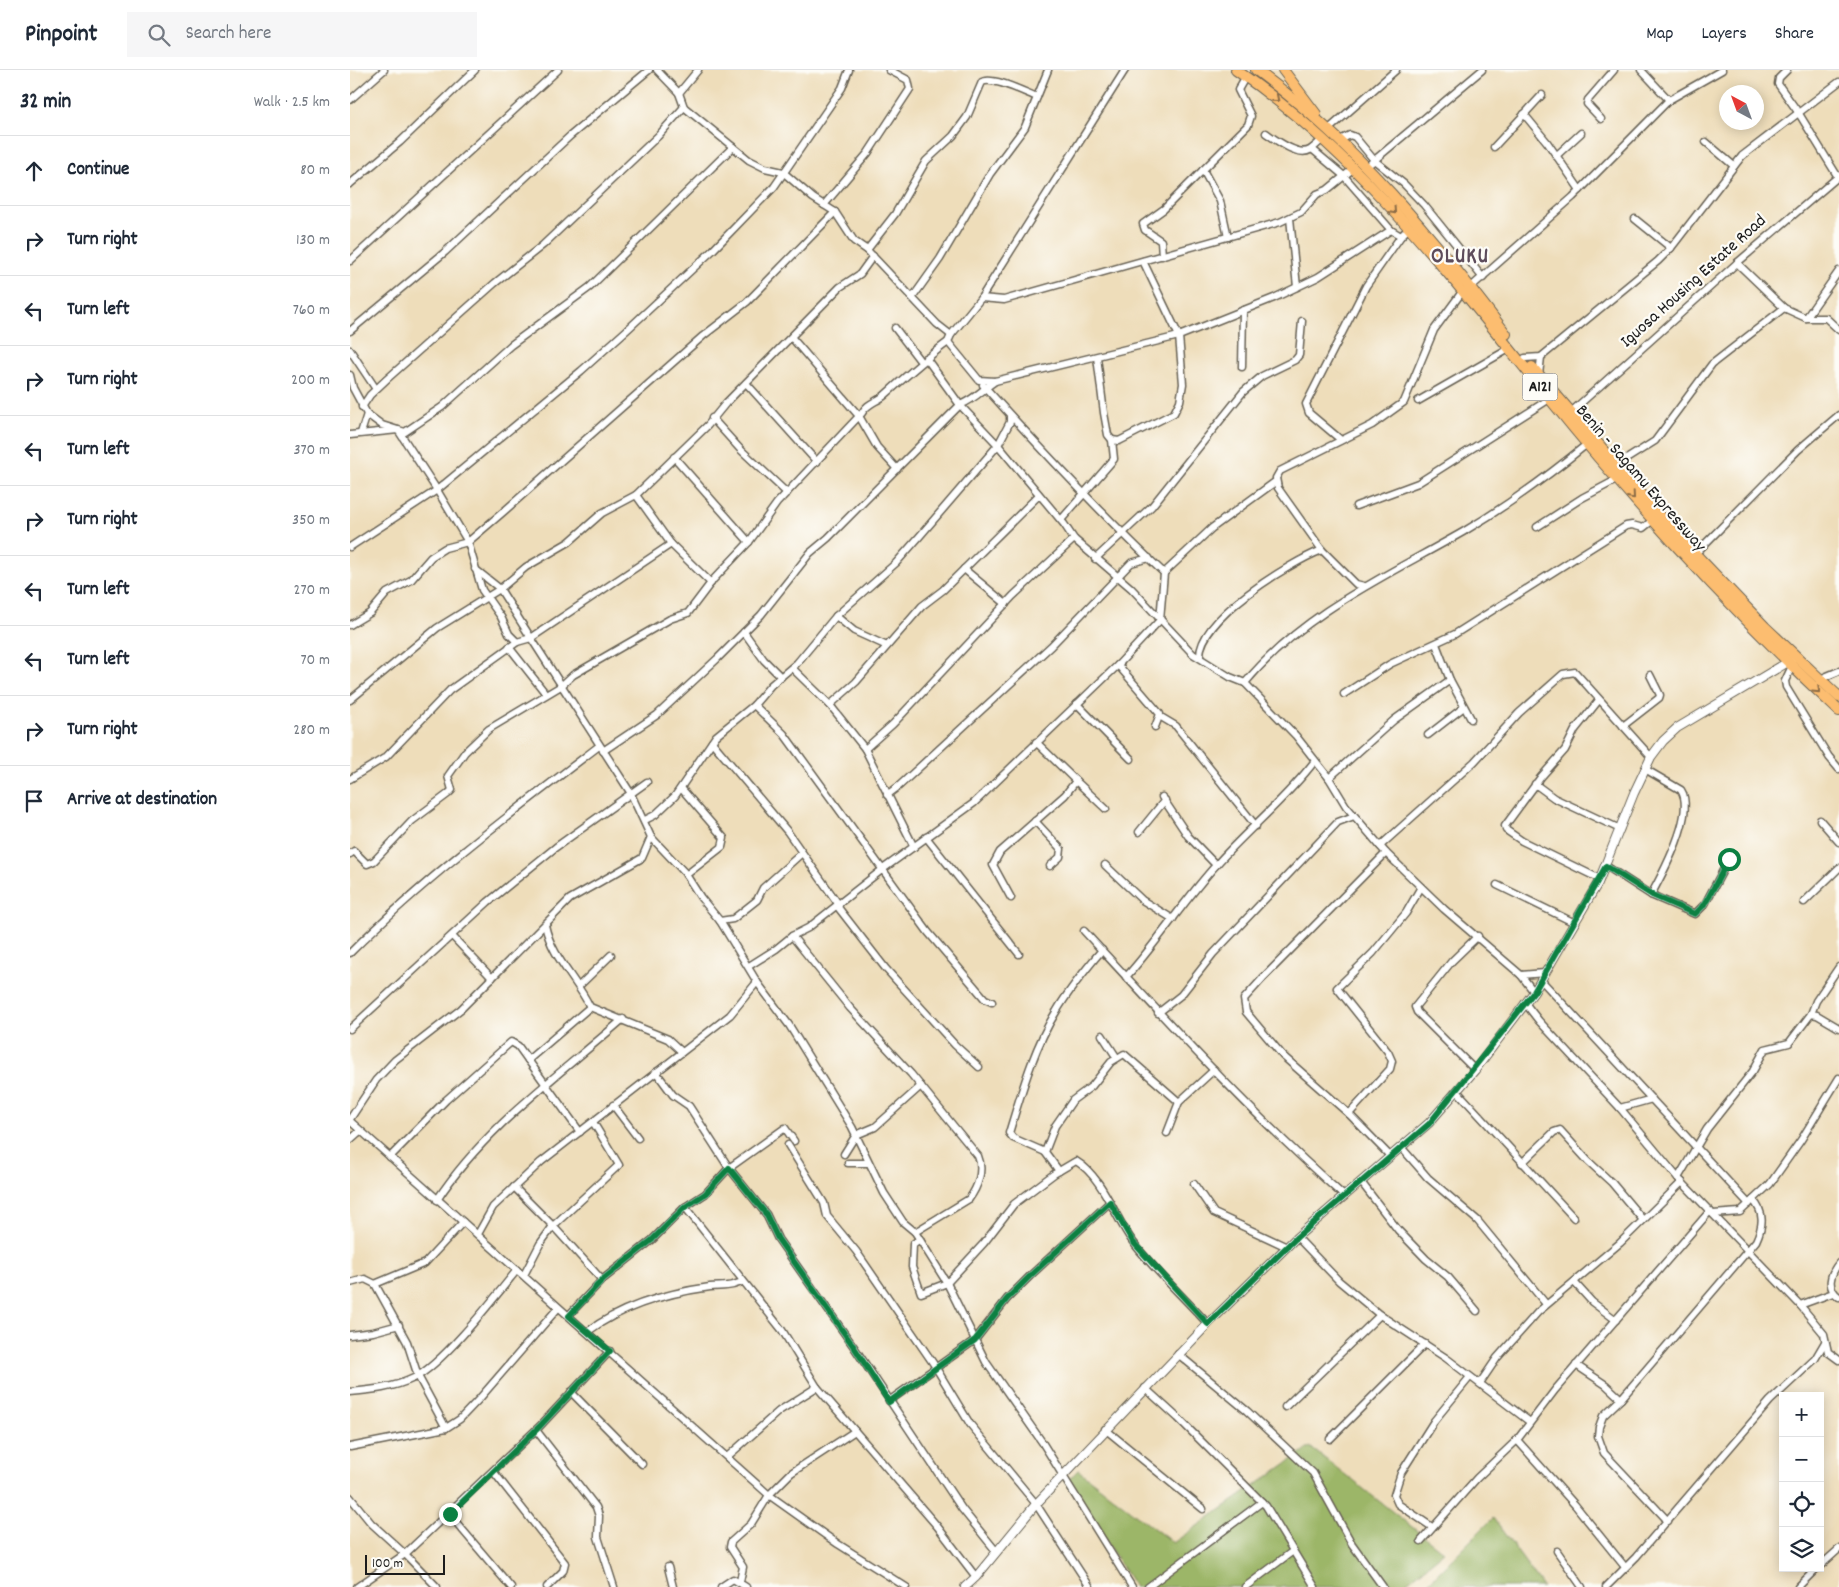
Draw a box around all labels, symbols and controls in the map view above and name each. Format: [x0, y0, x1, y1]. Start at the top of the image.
search box [127, 12, 477, 57]
text: Pinpoint [25, 18, 97, 52]
icon: search [145, 21, 173, 49]
text: Search here [185, 21, 271, 48]
text: Map [1646, 22, 1673, 47]
text: Layers [1701, 22, 1747, 47]
text: Share [1775, 22, 1814, 47]
north arrow [1719, 85, 1764, 130]
text: 32 min [20, 88, 71, 118]
text: Walk · 2.5 km [254, 91, 330, 114]
one-way arrow [1270, 93, 1279, 102]
icon: ahead [20, 157, 48, 185]
text: Continue [67, 157, 129, 184]
text: 80 m [300, 159, 330, 182]
one-way arrow [1387, 205, 1396, 214]
street label: Iguosa Housing Estate Road [1616, 210, 1772, 354]
icon: right [20, 227, 48, 255]
text: Turn right [67, 227, 138, 254]
text: 130 m [296, 229, 330, 252]
district label: OLUKU [1431, 242, 1489, 273]
icon: left [20, 297, 48, 325]
text: Turn left [67, 297, 130, 324]
text: 760 m [293, 299, 330, 322]
icon: right [20, 367, 48, 395]
text: Turn right [67, 367, 138, 394]
text: 200 m [291, 369, 330, 392]
road number: A121 [1522, 374, 1558, 400]
street label: Benin - Sagamu Expressway [1569, 400, 1712, 559]
icon: left [20, 437, 48, 465]
text: Turn left [67, 437, 130, 464]
text: 370 m [293, 439, 330, 462]
one-way arrow [1626, 491, 1635, 500]
icon: right [20, 507, 48, 535]
text: Turn right [67, 507, 138, 534]
text: 350 m [292, 509, 330, 532]
icon: left [20, 577, 48, 605]
text: Turn left [67, 577, 130, 604]
text: 270 m [294, 579, 330, 602]
icon: left [20, 647, 48, 675]
text: Turn left [67, 647, 130, 674]
text: 70 m [300, 649, 330, 672]
one-way arrow [1811, 684, 1820, 693]
icon: right [20, 717, 48, 745]
text: Turn right [67, 717, 138, 744]
text: 280 m [293, 719, 330, 742]
icon: arrive [20, 787, 48, 815]
text: Arrive at destination [67, 787, 217, 814]
route start [1718, 848, 1741, 871]
map controls [1779, 1392, 1824, 1572]
button: + [1779, 1392, 1824, 1437]
button: − [1779, 1437, 1824, 1482]
button: locate [1779, 1482, 1824, 1527]
route end [439, 1503, 462, 1526]
button: layers [1779, 1527, 1824, 1572]
scale bar [365, 1552, 445, 1575]
text: 100 m [372, 1554, 403, 1574]

